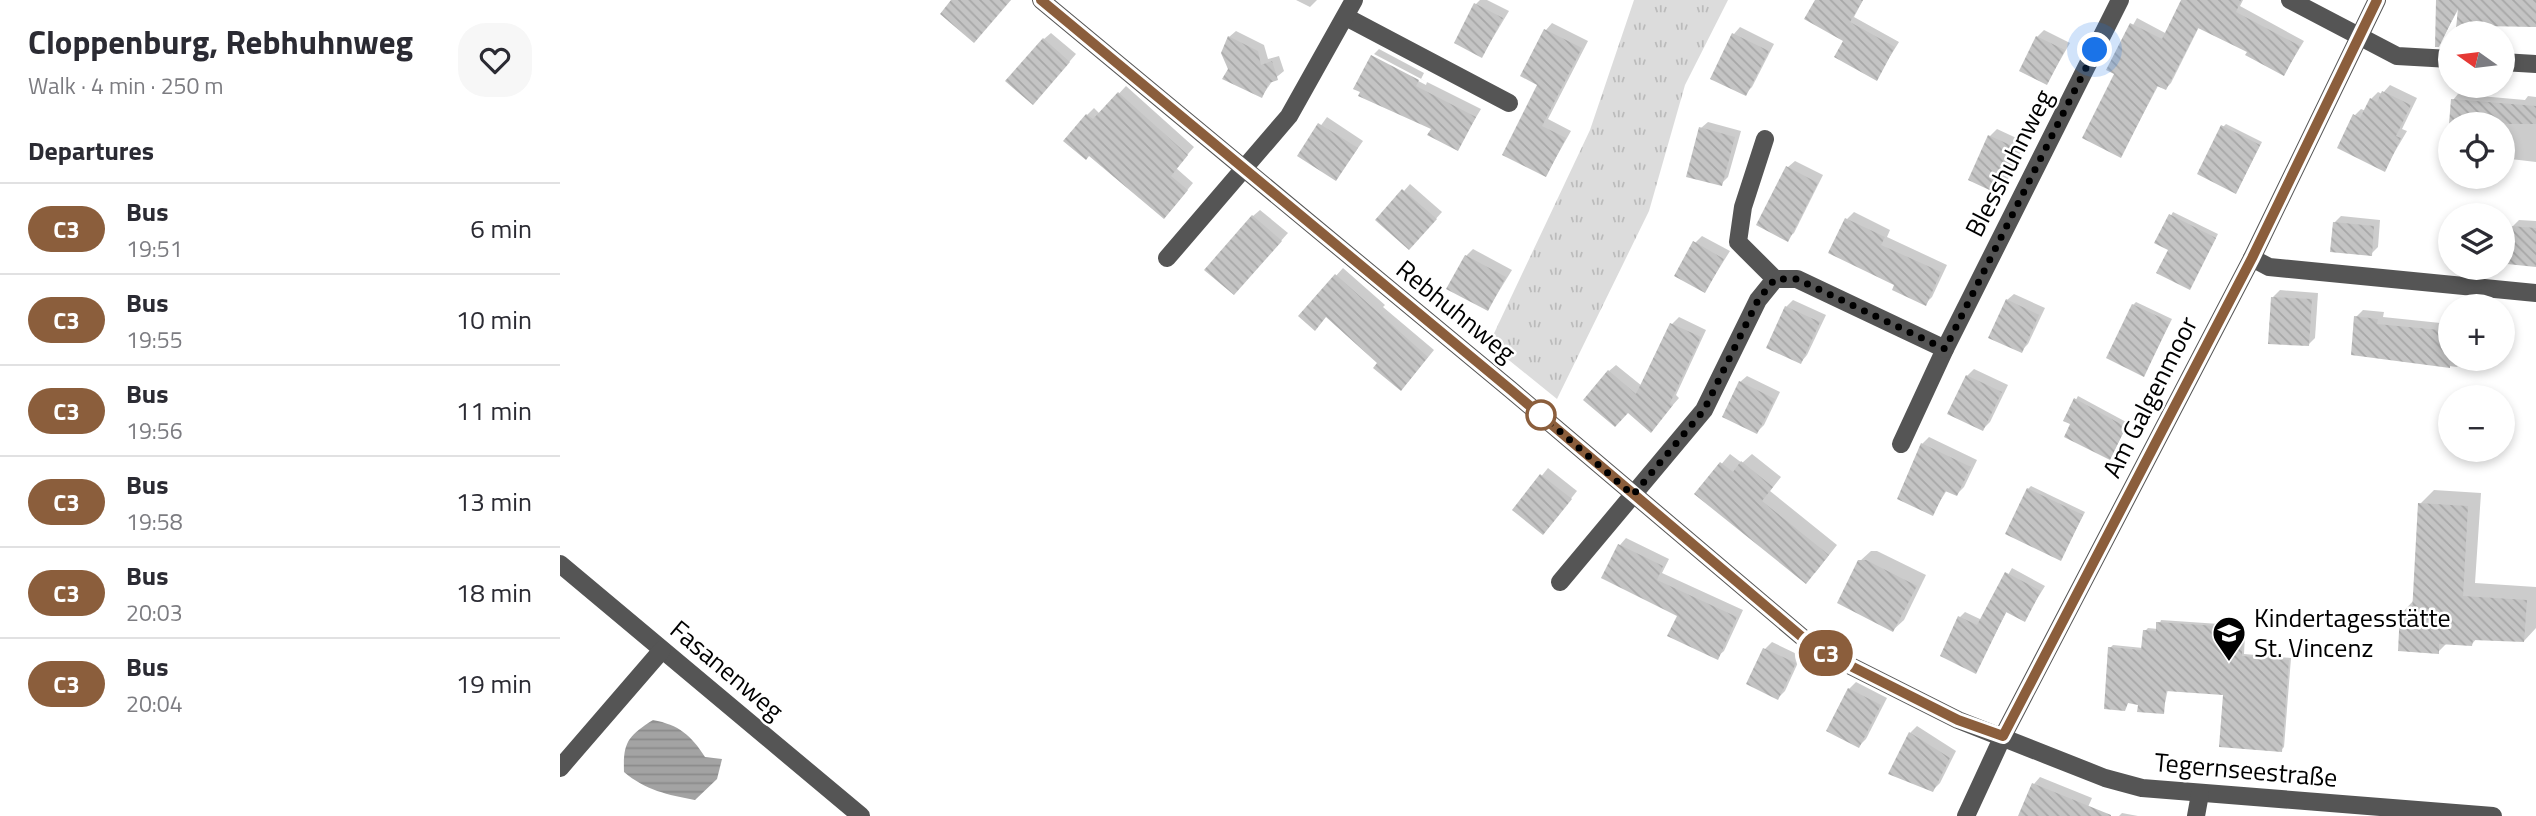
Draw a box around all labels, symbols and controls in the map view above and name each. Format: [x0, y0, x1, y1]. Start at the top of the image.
text: Cloppenburg, Rebhuhnweg [28, 17, 413, 67]
north arrow [2438, 21, 2515, 98]
map controls [2438, 21, 2515, 462]
button: heart [458, 23, 532, 97]
your location [2077, 32, 2112, 67]
text: Walk · 4 min · 250 m [28, 68, 224, 103]
street label: Blesshuhnweg [1955, 82, 2062, 243]
button: locate [2438, 112, 2515, 189]
text: Departures [28, 131, 154, 170]
text: Bus [126, 192, 168, 231]
button: layers [2438, 203, 2515, 280]
text: 6 min [470, 209, 532, 248]
text: C3 [53, 211, 80, 247]
text: 19:51 [126, 231, 183, 266]
street label: Rebhuhnweg [1388, 250, 1525, 371]
text: Bus [126, 283, 168, 322]
button: + [2438, 294, 2515, 371]
text: 10 min [456, 300, 532, 339]
text: C3 [53, 302, 80, 338]
street label: Am Galgenmoor [2092, 309, 2207, 484]
text: 19:55 [126, 322, 183, 357]
text: Bus [126, 374, 168, 413]
button: − [2438, 385, 2515, 462]
text: 11 min [456, 391, 532, 430]
text: C3 [53, 393, 80, 429]
unlabelled marker [1526, 400, 1556, 430]
text: 19:56 [126, 413, 183, 448]
text: Bus [126, 465, 168, 504]
text: 13 min [456, 482, 532, 521]
text: C3 [53, 484, 80, 520]
text: 19:58 [126, 504, 183, 539]
text: Bus [126, 556, 168, 595]
text: 18 min [456, 573, 532, 612]
text: C3 [53, 575, 80, 611]
text: 20:03 [126, 595, 183, 630]
place label: Kindertagesstätte St. Vincenz [2254, 598, 2451, 667]
street label: Fasanenweg [662, 610, 793, 729]
school or university icon: Kindertagesstätte St. Vincenz [2210, 614, 2248, 663]
line badge: C3 [1794, 630, 1858, 676]
text: C3 [1813, 635, 1839, 671]
text: Bus [126, 647, 168, 686]
text: 19 min [456, 664, 532, 703]
text: C3 [53, 666, 80, 702]
text: 20:04 [126, 686, 183, 721]
street label: Tegernseestraße [2153, 742, 2339, 797]

